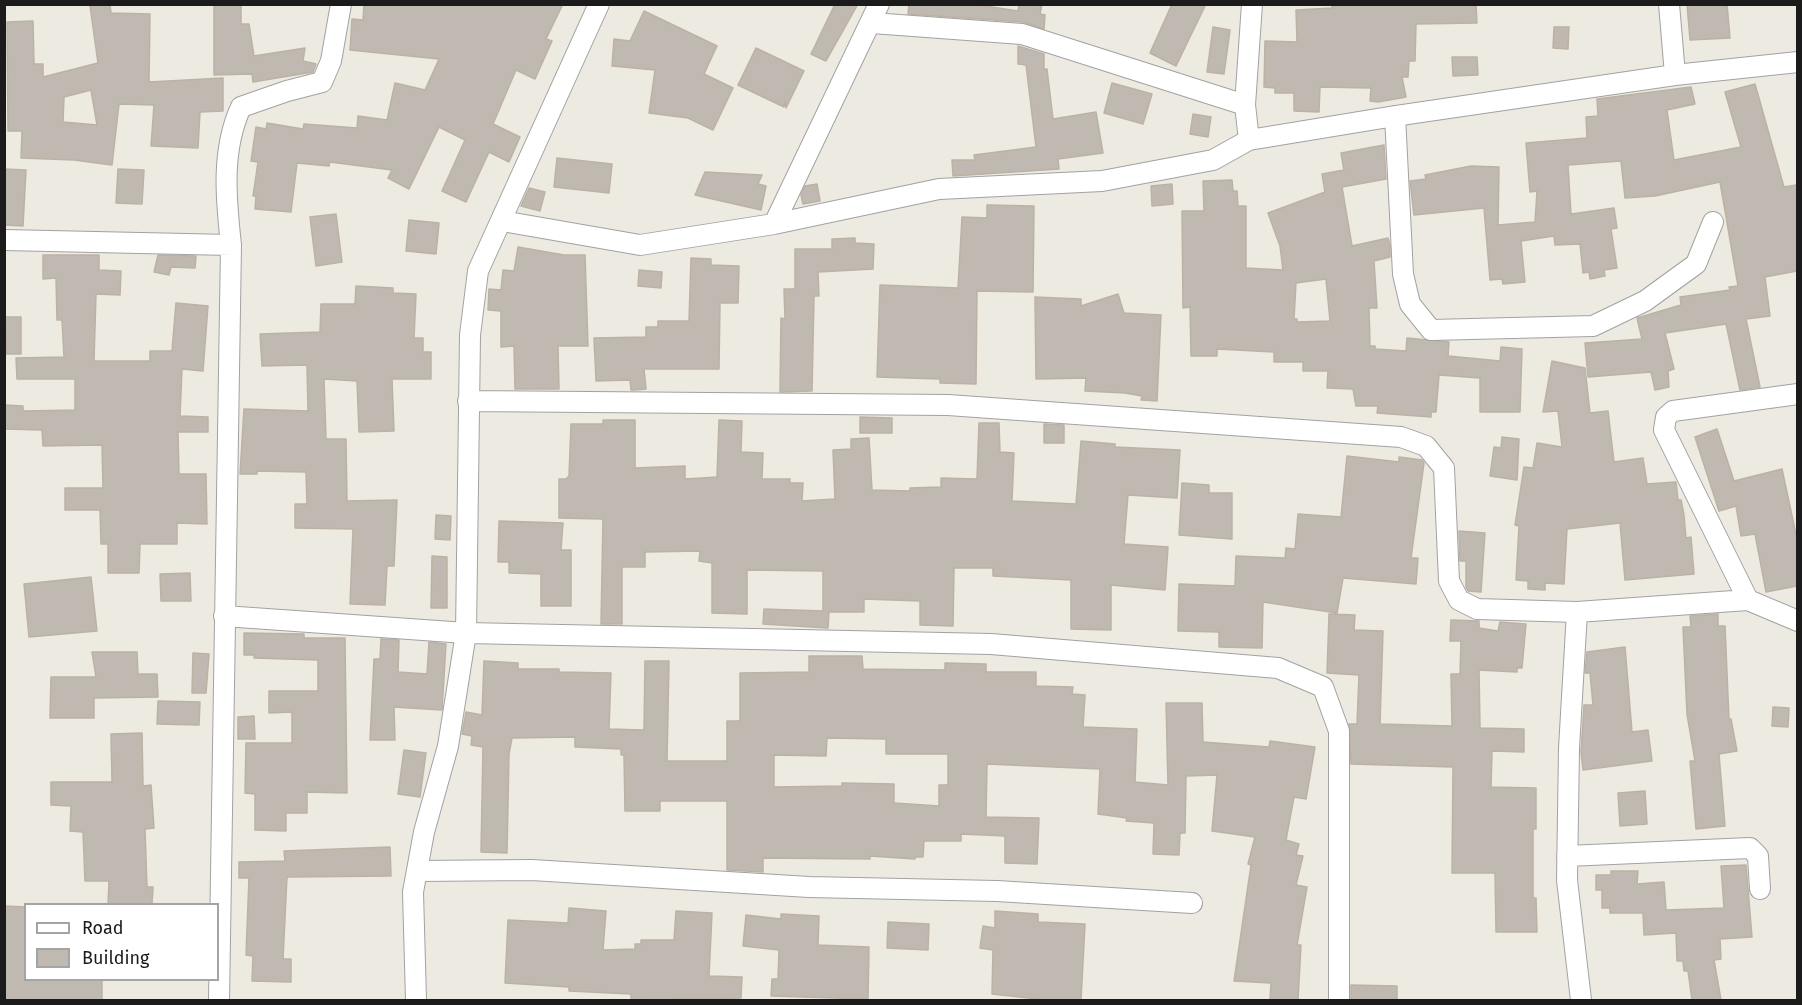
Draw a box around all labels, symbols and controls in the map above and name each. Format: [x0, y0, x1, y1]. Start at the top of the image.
legend [24, 903, 219, 981]
text: Road [82, 917, 124, 939]
text: Building [82, 947, 149, 969]

